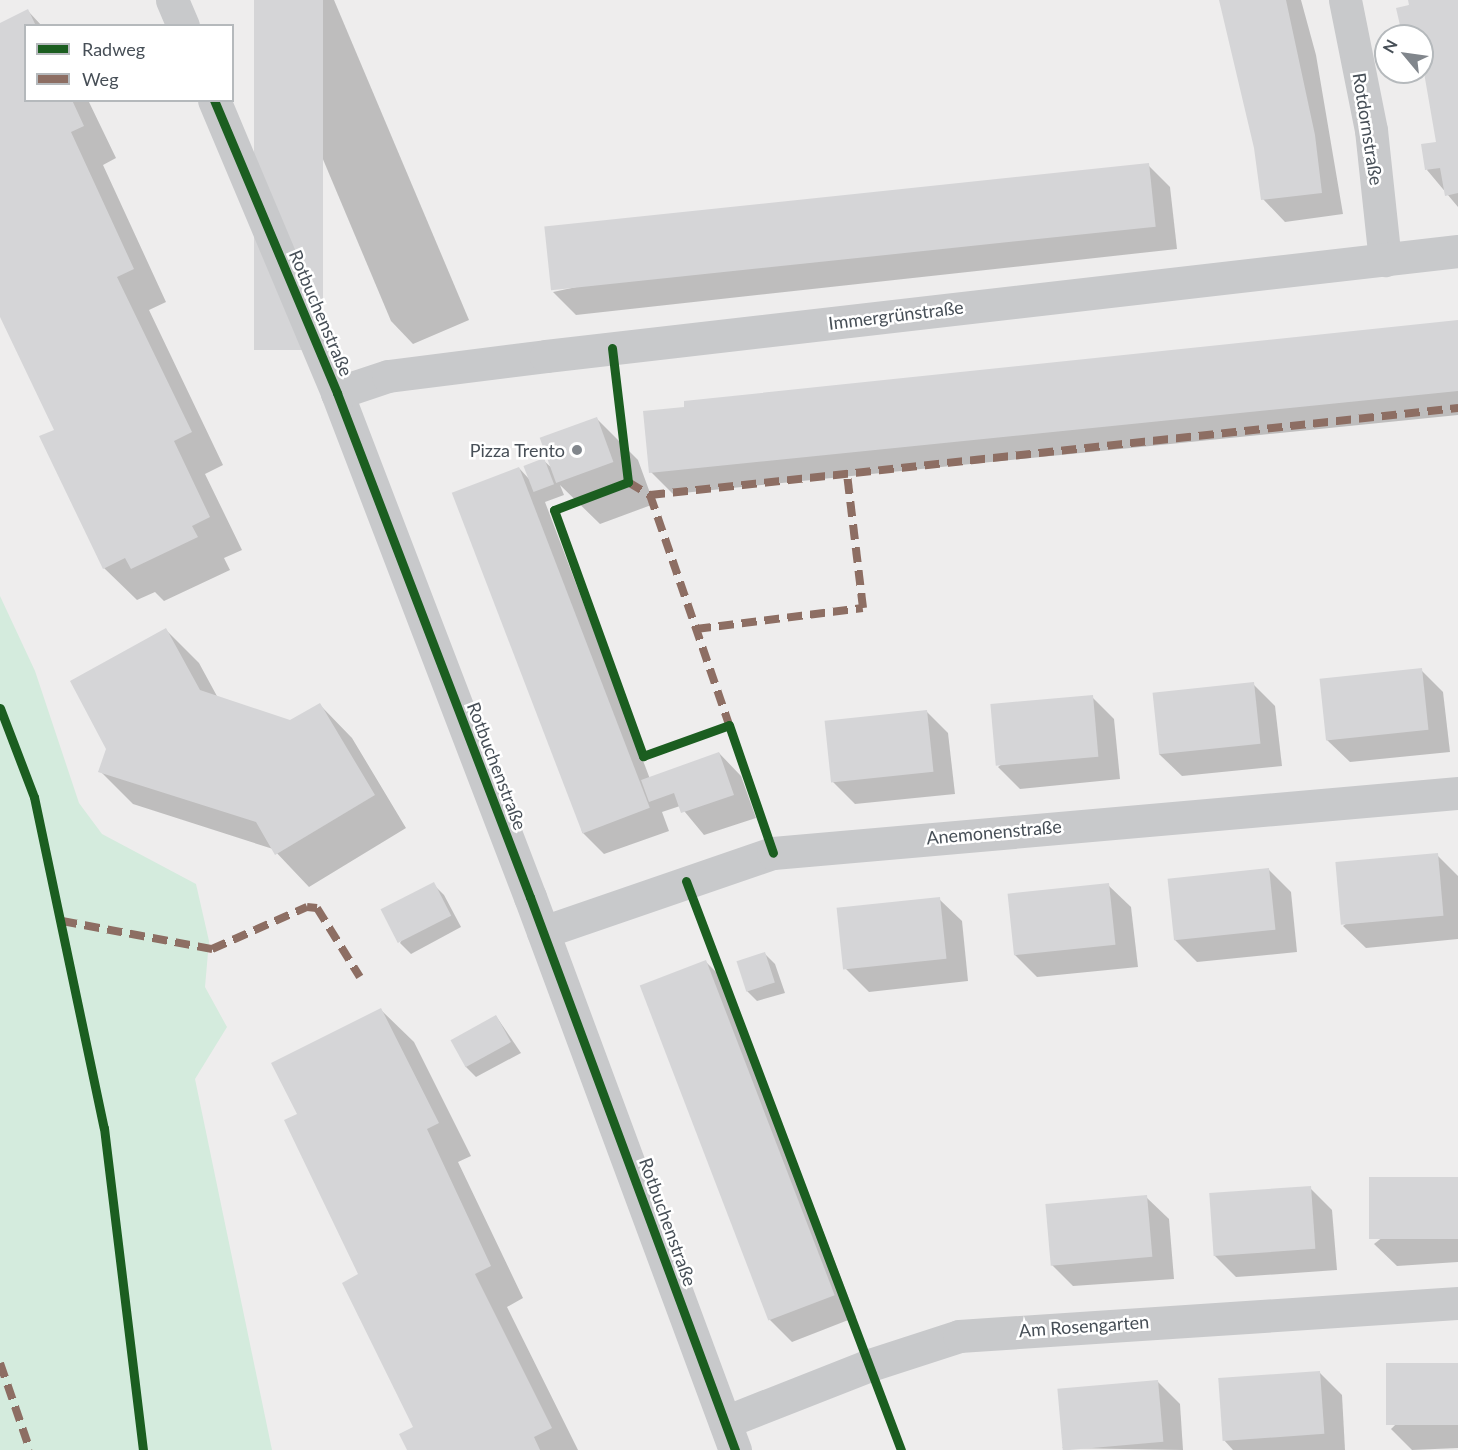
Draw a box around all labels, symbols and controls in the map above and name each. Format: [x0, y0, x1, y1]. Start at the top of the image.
legend [24, 24, 234, 102]
north arrow [1374, 24, 1434, 84]
text: N [1378, 36, 1401, 56]
text: Radweg [82, 38, 145, 60]
text: Weg [82, 68, 119, 90]
street label: Rotdornstraße [1348, 71, 1388, 187]
street label: Rotbuchenstraße [285, 247, 357, 379]
street label: Immergrünstraße [827, 296, 965, 334]
place label: Pizza Trento [469, 439, 565, 461]
marker: Pizza Trento [570, 443, 584, 457]
street label: Rotbuchenstraße [463, 699, 531, 833]
street label: Anemonenstraße [925, 815, 1063, 849]
street label: Rotbuchenstraße [635, 1155, 701, 1289]
street label: Am Rosengarten [1018, 1311, 1150, 1341]

